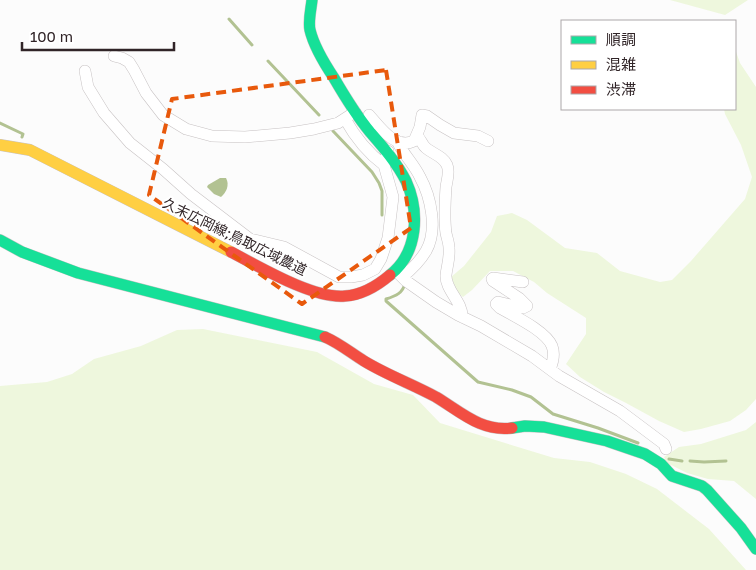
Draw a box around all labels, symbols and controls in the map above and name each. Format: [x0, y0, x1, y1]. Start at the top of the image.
scale bar [22, 20, 175, 52]
legend [561, 20, 736, 110]
text: 100 m [30, 27, 73, 45]
text: 順調 [606, 30, 636, 48]
text: 混雑 [606, 55, 636, 73]
text: 渋滞 [606, 80, 636, 98]
street label: 久末広岡線;鳥取広域農道 [160, 194, 310, 278]

